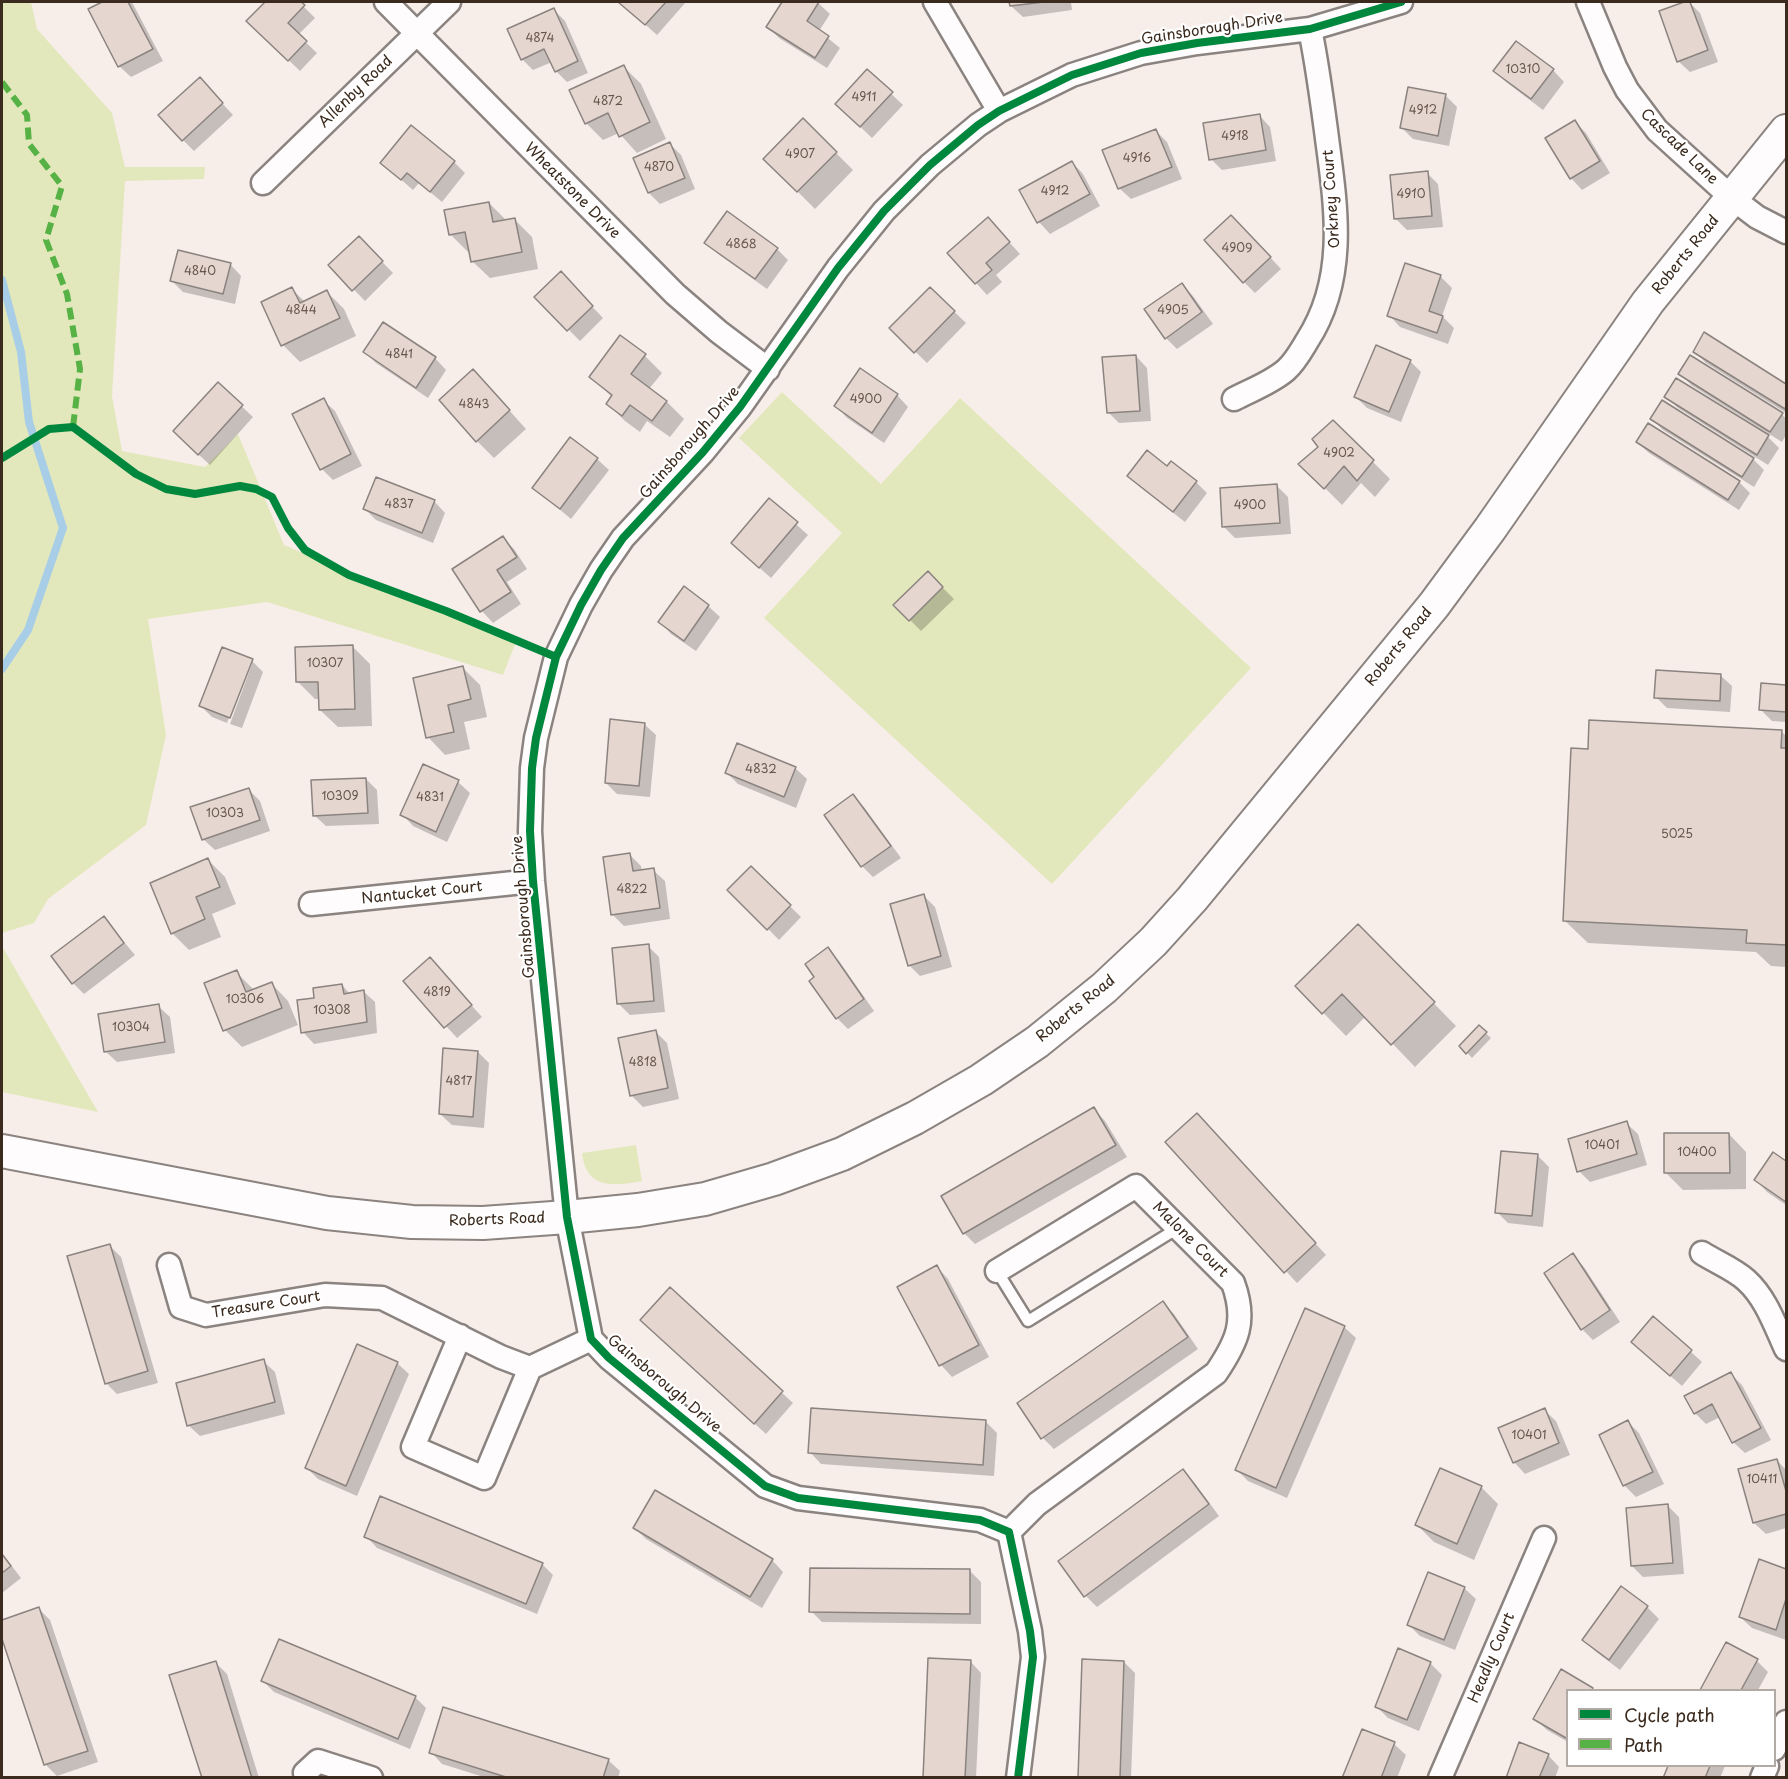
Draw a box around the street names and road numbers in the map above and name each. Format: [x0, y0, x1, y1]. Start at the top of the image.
street label: Gainsborough Drive [1140, 9, 1284, 49]
street label: Allenby Road [315, 52, 397, 132]
street label: Cascade Lane [1636, 105, 1722, 189]
street label: Wheatstone Drive [520, 139, 624, 243]
street label: Orkney Court [1320, 149, 1344, 249]
street label: Roberts Road [1649, 212, 1723, 298]
street label: Gainsborough Drive [636, 383, 744, 503]
street label: Roberts Road [1362, 604, 1436, 690]
street label: Gainsborough Drive [509, 835, 539, 979]
street label: Nantucket Court [361, 878, 483, 908]
street label: Roberts Road [1033, 972, 1119, 1046]
street label: Malone Court [1148, 1198, 1232, 1282]
street label: Roberts Road [449, 1209, 545, 1231]
street label: Treasure Court [211, 1288, 321, 1322]
street label: Gainsborough Drive [603, 1331, 725, 1437]
street label: Headly Court [1465, 1610, 1519, 1706]

